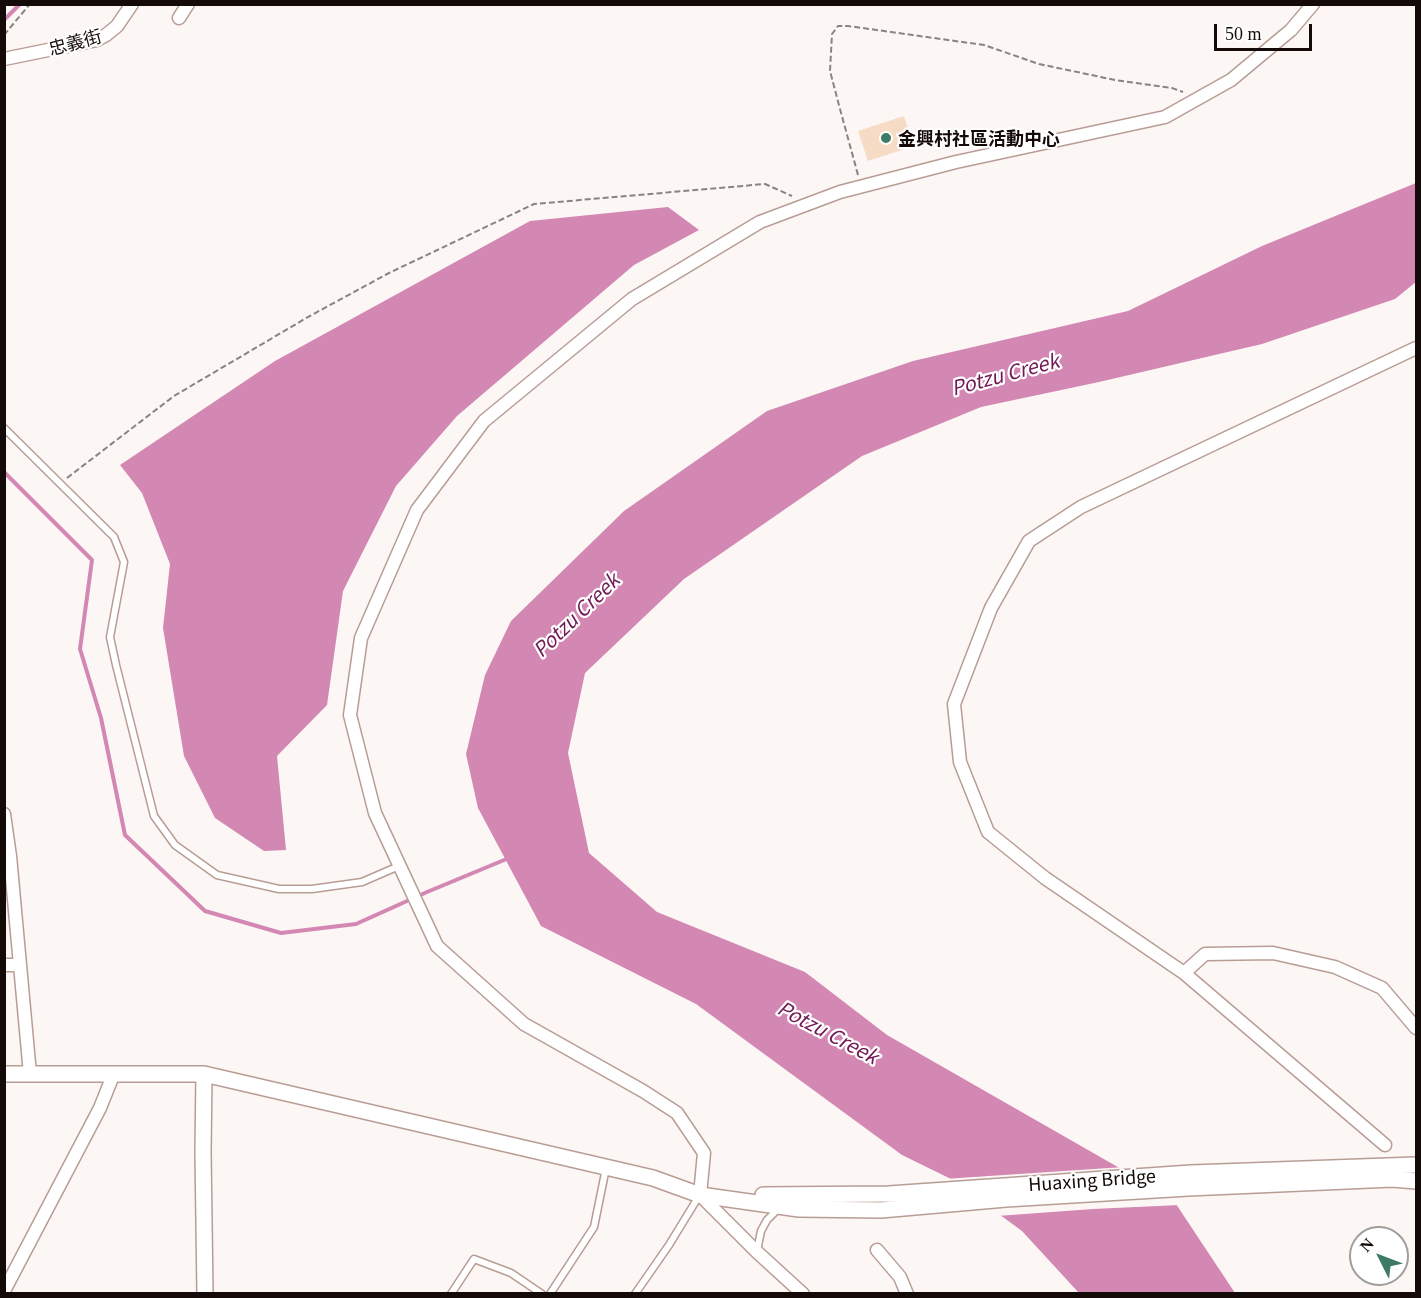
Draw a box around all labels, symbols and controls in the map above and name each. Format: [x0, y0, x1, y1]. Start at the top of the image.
scale bar [1217, 12, 1314, 50]
text: 50 m [1225, 24, 1262, 44]
street label: 忠義街 [46, 25, 104, 59]
place label: 金興村社區活動中心 [898, 127, 1060, 149]
marker: 金興村社區活動中心 [879, 131, 893, 145]
water label: Potzu Creek [949, 348, 1061, 400]
water label: Potzu Creek [528, 568, 624, 662]
water label: Potzu Creek [774, 995, 882, 1069]
street label: Huaxing Bridge [1027, 1165, 1157, 1195]
north arrow [1349, 1226, 1409, 1286]
text: N [1357, 1235, 1377, 1255]

